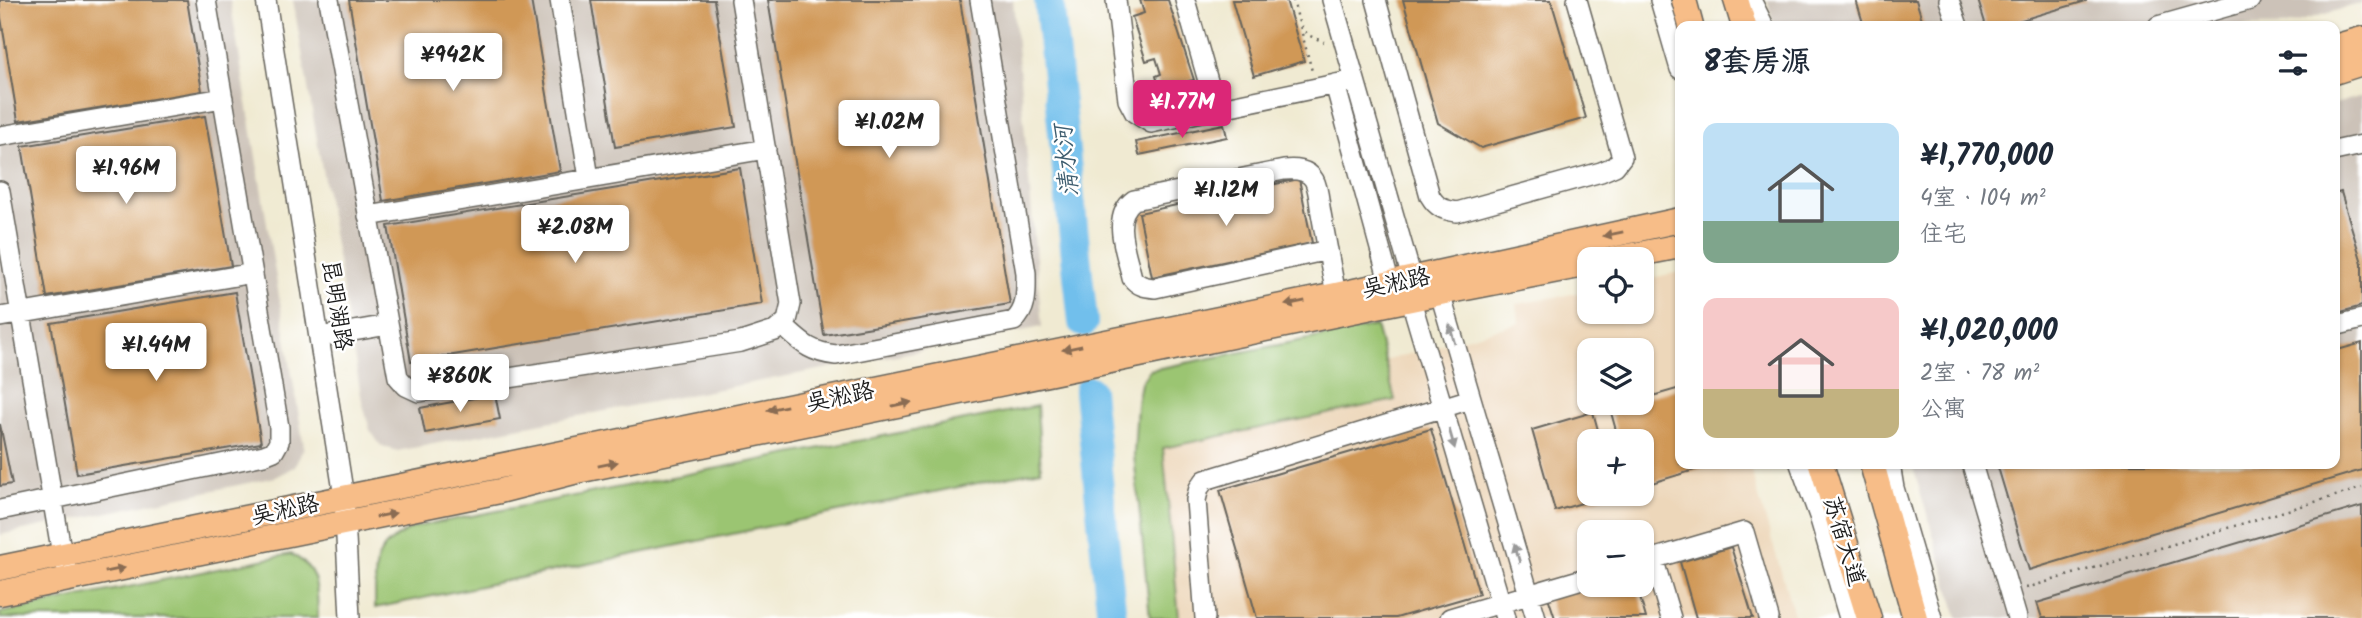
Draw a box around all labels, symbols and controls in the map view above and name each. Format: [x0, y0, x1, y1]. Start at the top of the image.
pin: ¥942K [404, 34, 502, 93]
text: ¥942K [420, 38, 486, 74]
text: 8套房源 [1703, 39, 1811, 87]
icon: filters [2274, 44, 2312, 82]
pin: ¥1.77M [1125, 80, 1239, 140]
text: ¥1.77M [1149, 85, 1215, 121]
pin: ¥1.02M [832, 100, 946, 160]
text: ¥1.02M [854, 105, 924, 141]
water label: 清水河 [1044, 119, 1091, 199]
text: ¥1,770,000 [1920, 133, 2053, 181]
pin: ¥1.96M [69, 146, 183, 206]
text: ¥1.96M [92, 151, 160, 187]
icon: home [1759, 151, 1843, 235]
pin: ¥1.12M [1169, 168, 1283, 228]
text: ¥1.12M [1194, 173, 1258, 209]
text: 4室 · 104 m² [1920, 181, 2046, 217]
pin: ¥2.08M [518, 205, 632, 265]
text: ¥2.08M [537, 210, 613, 246]
text: 住宅 [1920, 217, 1966, 253]
one-way arrow [1602, 229, 1624, 240]
map controls [1577, 247, 1654, 597]
button: locate [1577, 247, 1654, 324]
street label: 昆明湖路 [311, 257, 361, 354]
street label: 吴淞路 [1359, 259, 1434, 309]
one-way arrow [1284, 297, 1306, 308]
text: ¥1,020,000 [1920, 308, 2058, 356]
pin: ¥1.44M [99, 324, 213, 383]
one-way arrow [1447, 324, 1457, 345]
icon: home [1759, 326, 1843, 410]
text: ¥1.44M [121, 328, 191, 364]
button: layers [1577, 338, 1654, 415]
one-way arrow [1061, 343, 1083, 354]
pin: ¥860K [411, 354, 509, 414]
text: 2室 · 78 m² [1920, 356, 2039, 392]
text: ¥860K [427, 359, 493, 395]
street label: 吴淞路 [803, 373, 878, 423]
text: 公寓 [1920, 392, 1966, 428]
one-way arrow [891, 398, 913, 409]
one-way arrow [766, 403, 788, 414]
one-way arrow [1447, 429, 1457, 450]
button: + [1577, 429, 1654, 506]
one-way arrow [597, 459, 619, 470]
street label: 吴淞路 [248, 486, 323, 536]
street label: 苏宿大道 [1812, 492, 1874, 591]
one-way arrow [375, 509, 397, 520]
button: − [1577, 520, 1654, 597]
one-way arrow [1511, 542, 1521, 563]
one-way arrow [104, 564, 126, 575]

